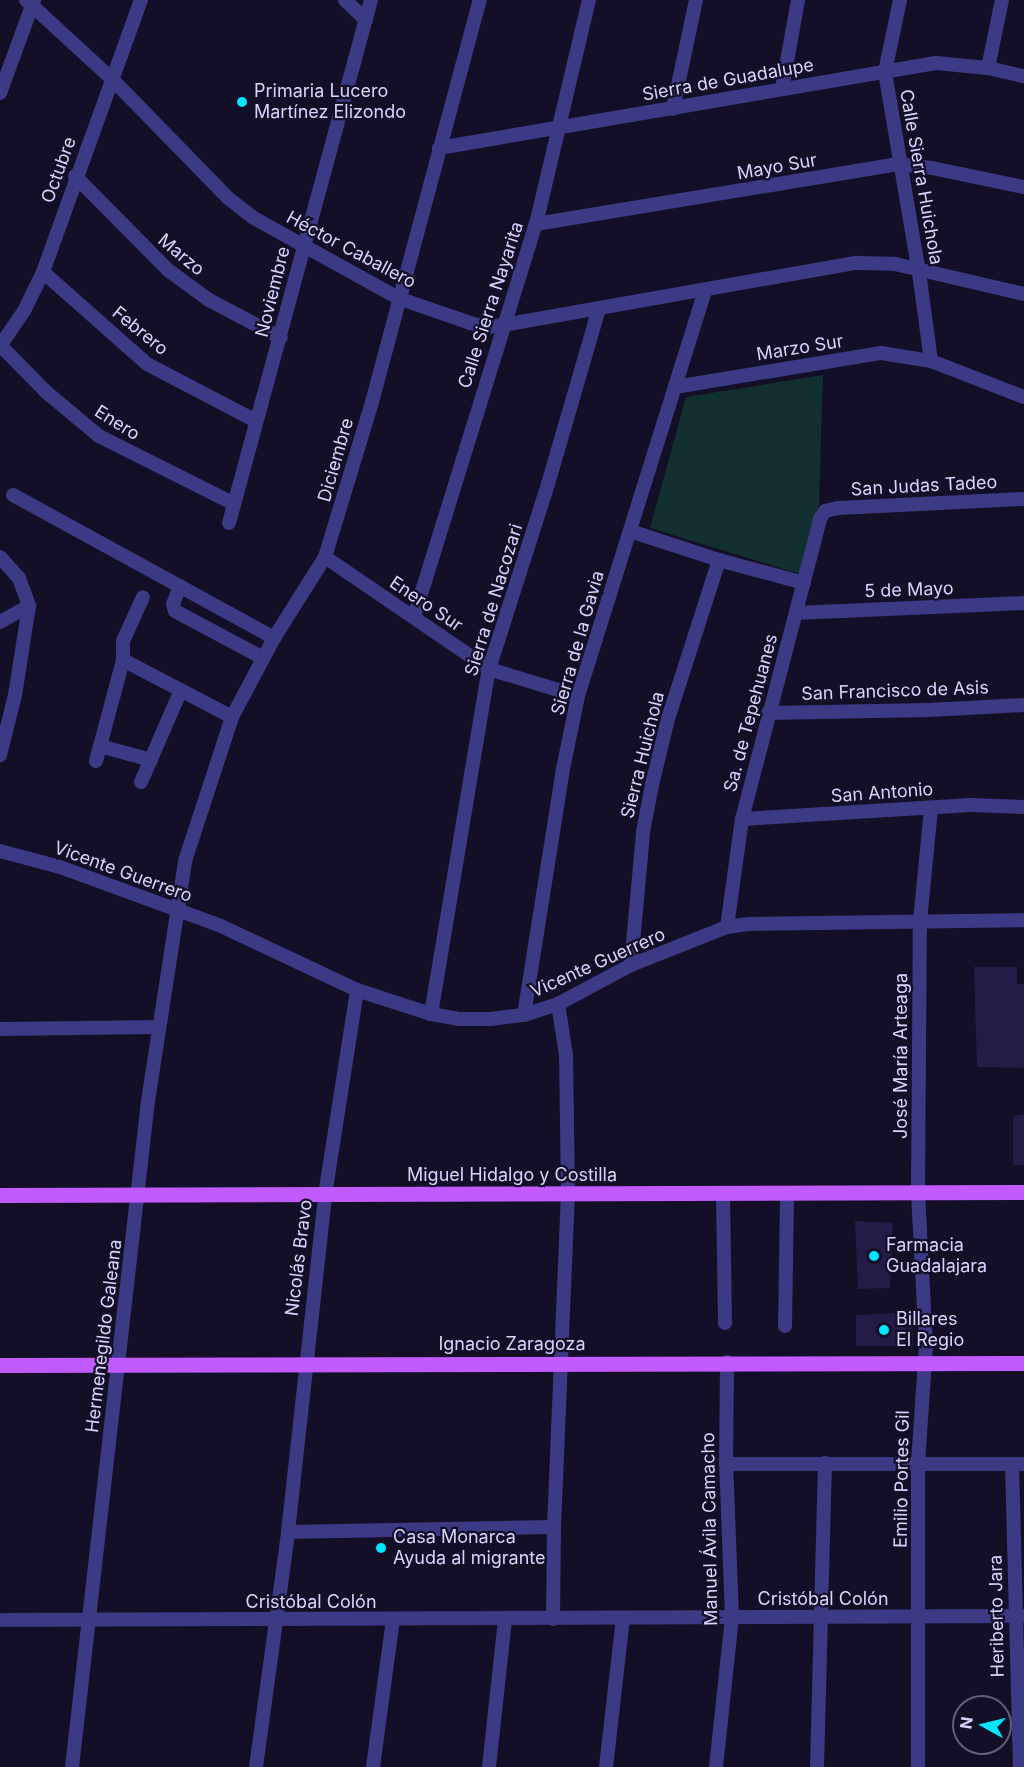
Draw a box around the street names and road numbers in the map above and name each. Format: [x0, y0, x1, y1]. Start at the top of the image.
street label: Sierra de Guadalupe [641, 54, 815, 106]
street label: Calle Sierra Huichola [895, 88, 947, 266]
street label: Octubre [37, 134, 81, 206]
street label: Mayo Sur [735, 149, 819, 185]
street label: Héctor Caballero [283, 207, 419, 293]
street label: Calle Sierra Nayarita [454, 219, 528, 391]
street label: Marzo [154, 229, 208, 281]
street label: Noviembre [251, 244, 295, 340]
street label: Febrero [108, 302, 172, 360]
street label: Marzo Sur [755, 330, 845, 366]
street label: Enero [90, 401, 144, 445]
street label: Diciembre [314, 416, 358, 504]
street label: San Judas Tadeo [850, 471, 998, 501]
street label: Sierra de Nacozari [461, 521, 527, 679]
street label: Sierra de la Gavia [547, 568, 609, 718]
street label: Enero Sur [385, 572, 467, 636]
street label: 5 de Mayo [864, 578, 954, 602]
street label: Sa. de Tepehuanes [720, 632, 782, 794]
street label: San Francisco de Asis [801, 677, 989, 705]
street label: Sierra Huichola [617, 689, 669, 821]
street label: San Antonio [830, 779, 934, 807]
street label: Vicente Guerrero [51, 837, 195, 907]
street label: Vicente Guerrero [527, 924, 669, 1002]
street label: José María Arteaga [890, 973, 912, 1139]
street label: Miguel Hidalgo y Costilla [407, 1164, 617, 1186]
street label: Nicolás Bravo [281, 1199, 317, 1317]
street label: Hermenegildo Galeana [81, 1238, 127, 1434]
street label: Ignacio Zaragoza [438, 1333, 586, 1355]
street label: Emilio Portes Gil [890, 1410, 914, 1548]
street label: Manuel Ávila Camacho [698, 1432, 722, 1626]
street label: Heriberto Jara [985, 1554, 1009, 1678]
street label: Cristóbal Colón [757, 1588, 889, 1610]
street label: Cristóbal Colón [245, 1591, 377, 1613]

